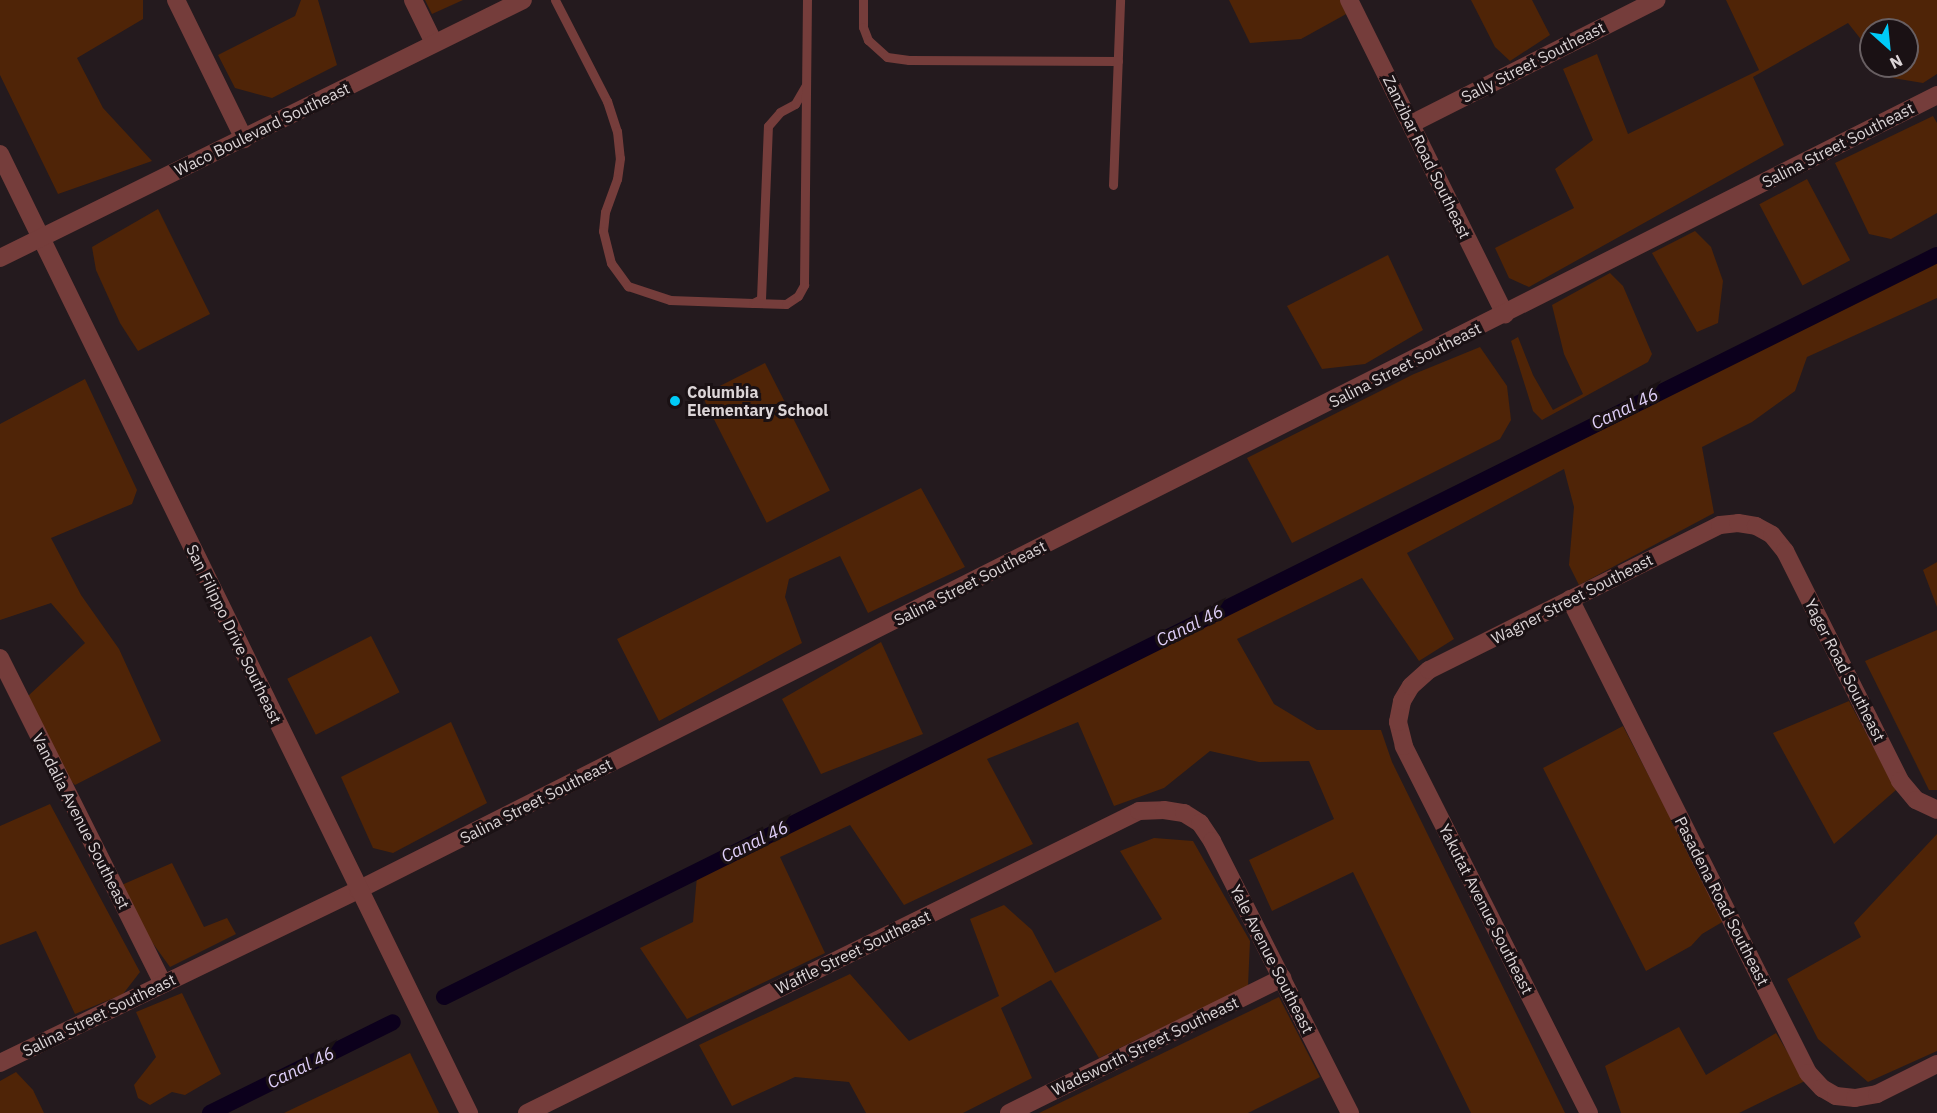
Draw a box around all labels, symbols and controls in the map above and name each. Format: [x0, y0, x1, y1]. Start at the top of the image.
street label: Sally Street Southeast [1458, 17, 1608, 107]
north arrow [1859, 18, 1919, 78]
text: N [1887, 51, 1906, 74]
street label: Zanzibar Road Southeast [1379, 72, 1475, 242]
street label: Waco Boulevard Southeast [171, 78, 353, 180]
street label: Salina Street Southeast [1759, 98, 1917, 192]
street label: Salina Street Southeast [1326, 318, 1484, 412]
place label: Columbia Elementary School [687, 382, 828, 420]
water label: Canal 46 [1588, 383, 1662, 435]
marker: Columbia Elementary School [668, 394, 682, 408]
street label: Salina Street Southeast [891, 536, 1049, 630]
street label: San Filippo Drive Southeast [182, 541, 286, 727]
street label: Wagner Street Southeast [1488, 550, 1656, 648]
street label: Yager Road Southeast [1801, 596, 1889, 744]
water label: Canal 46 [1153, 600, 1227, 652]
street label: Vandalia Avenue Southeast [28, 730, 134, 912]
street label: Salina Street Southeast [457, 754, 615, 848]
street label: Pasadena Road Southeast [1671, 813, 1773, 989]
water label: Canal 46 [718, 816, 792, 868]
street label: Yakutat Avenue Southeast [1435, 821, 1537, 997]
street label: Yale Avenue Southeast [1226, 882, 1318, 1036]
street label: Waffle Street Southeast [772, 906, 934, 998]
street label: Salina Street Southeast [19, 970, 179, 1060]
street label: Wadsworth Street Southeast [1048, 992, 1242, 1100]
water label: Canal 46 [264, 1042, 338, 1094]

